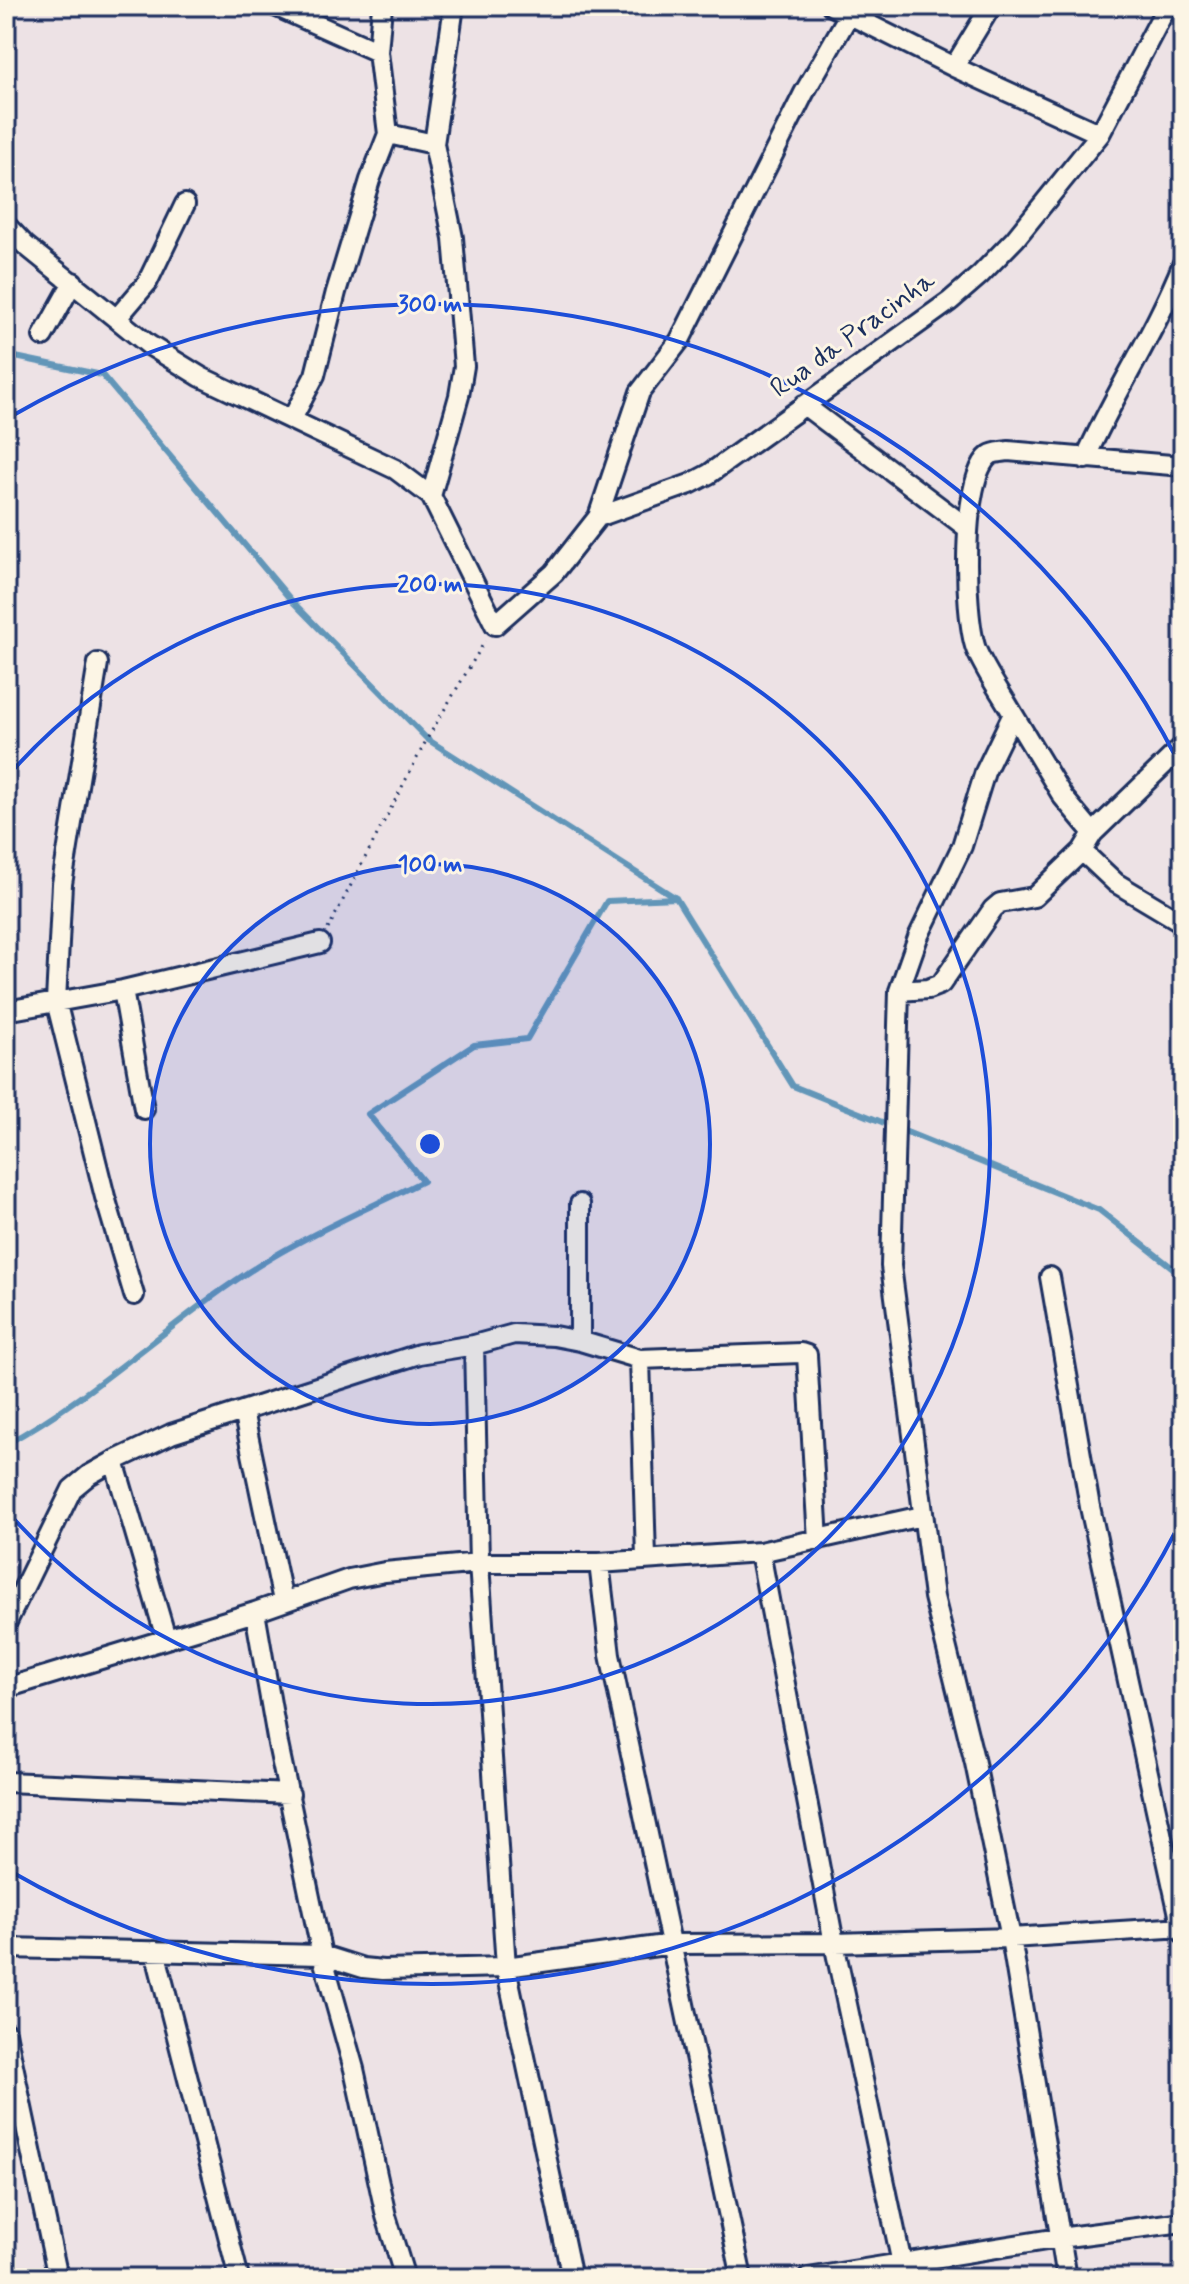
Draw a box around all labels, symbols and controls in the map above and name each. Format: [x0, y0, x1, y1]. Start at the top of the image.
street label: Rua da Pracinha [763, 263, 943, 407]
text: 300 m [398, 290, 462, 321]
text: 200 m [397, 570, 463, 601]
text: 100 m [398, 850, 462, 881]
centre of rings [416, 1130, 444, 1158]

